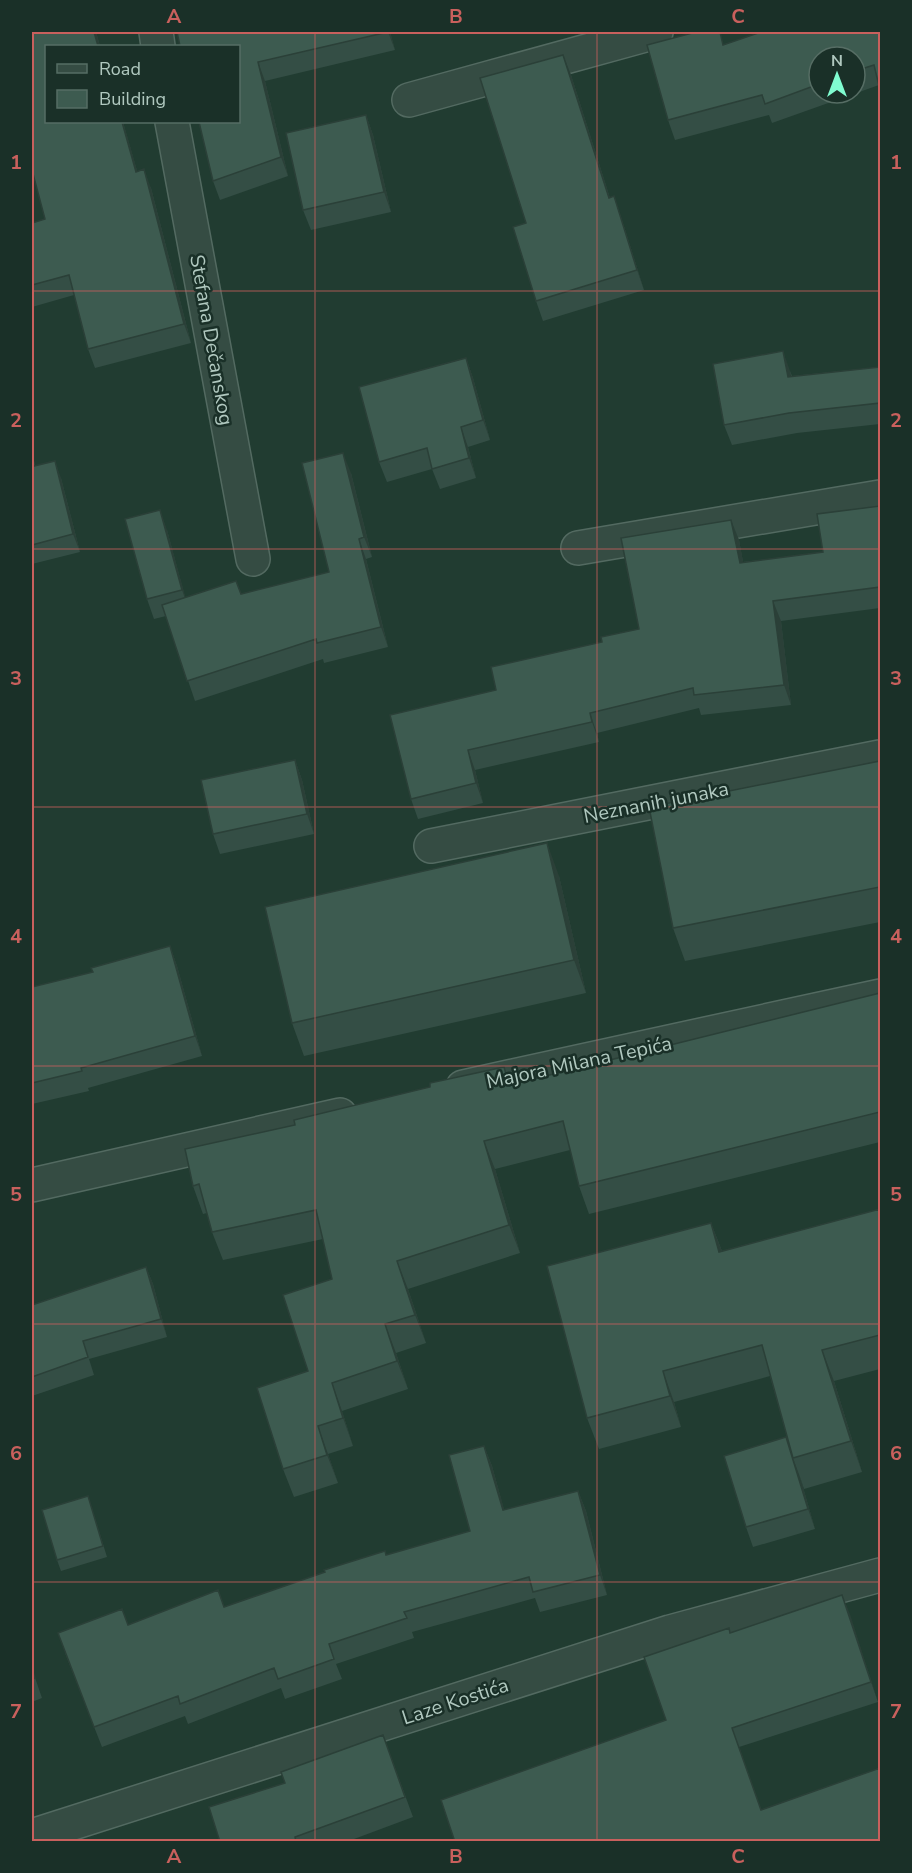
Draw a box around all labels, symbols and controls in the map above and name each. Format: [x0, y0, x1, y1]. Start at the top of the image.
text: A [167, 3, 182, 30]
text: B [449, 3, 463, 30]
text: C [731, 3, 745, 30]
legend [45, 45, 240, 123]
north arrow [807, 45, 867, 105]
text: N [831, 50, 843, 72]
text: Road [99, 57, 141, 81]
text: Building [99, 87, 166, 111]
text: 1 [10, 149, 22, 176]
text: 1 [890, 149, 902, 176]
street label: Stefana Dečanskog [183, 253, 240, 428]
text: 2 [10, 407, 22, 434]
text: 2 [890, 407, 902, 434]
text: 3 [10, 665, 22, 692]
text: 3 [890, 665, 902, 692]
street label: Neznanih junaka [581, 775, 731, 830]
text: 4 [10, 923, 22, 950]
text: 4 [890, 923, 902, 950]
street label: Majora Milana Tepića [484, 1030, 674, 1095]
text: 5 [10, 1181, 22, 1208]
text: 5 [890, 1181, 902, 1208]
text: 6 [10, 1440, 22, 1467]
text: 6 [890, 1440, 902, 1467]
street label: Laze Kostića [398, 1672, 512, 1731]
text: 7 [10, 1698, 22, 1725]
text: 7 [890, 1698, 902, 1725]
text: A [167, 1843, 182, 1870]
text: B [449, 1843, 463, 1870]
text: C [731, 1843, 745, 1870]

